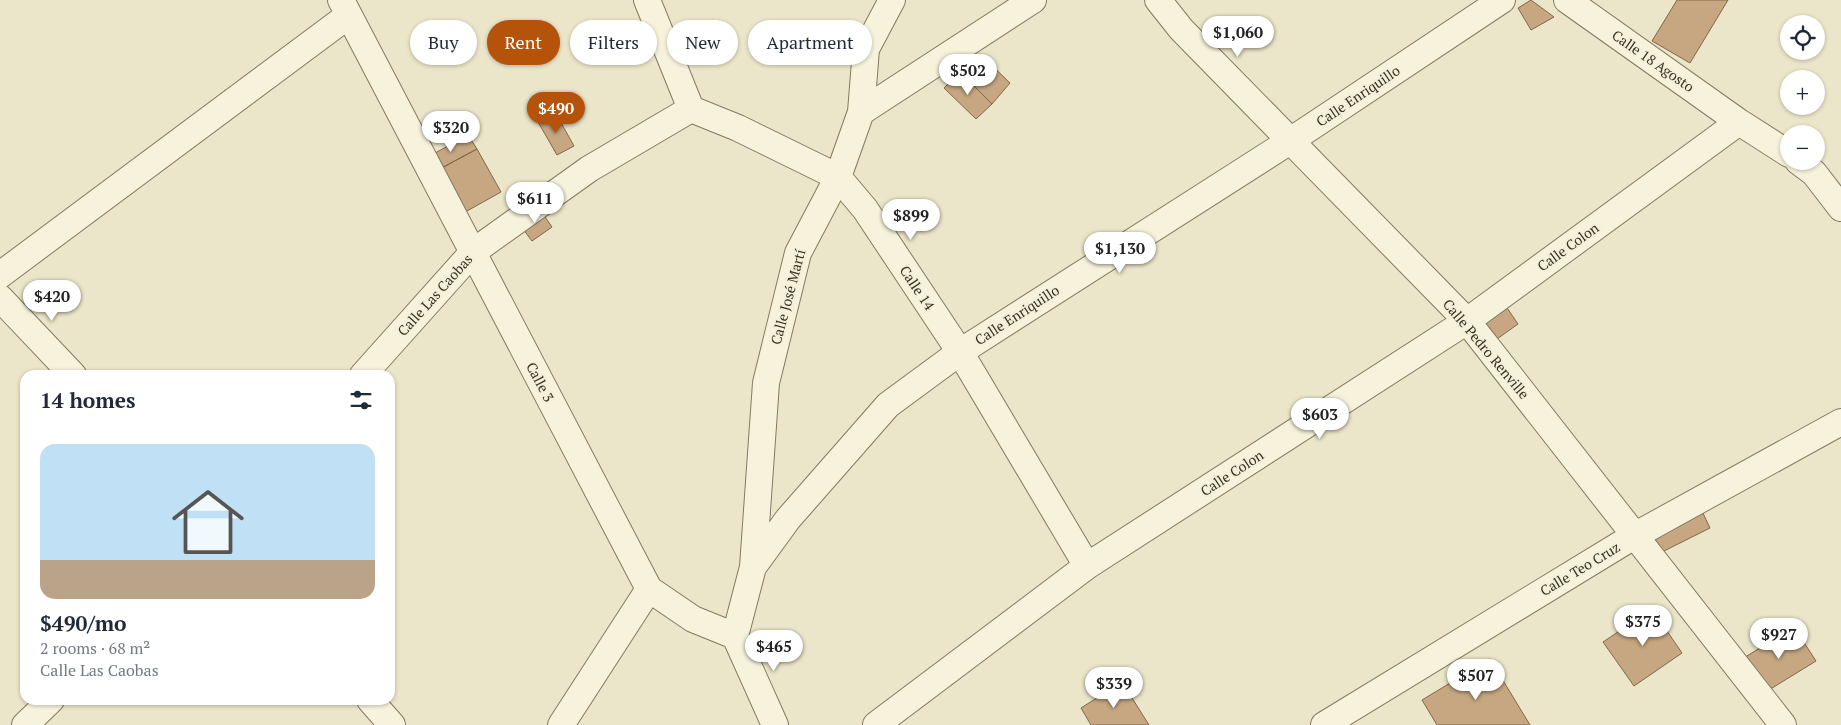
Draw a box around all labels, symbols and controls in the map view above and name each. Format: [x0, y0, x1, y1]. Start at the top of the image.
pin: $1,060 [1197, 15, 1279, 58]
map controls [1780, 15, 1825, 170]
button: locate [1780, 15, 1825, 60]
chip: Buy [410, 20, 477, 65]
chip: Rent [487, 20, 560, 65]
chip: Filters [570, 20, 657, 65]
chip: New [667, 20, 738, 65]
chip: Apartment [748, 20, 872, 65]
text: $1,060 [1213, 21, 1263, 43]
street label: Calle 18 Agosto [1608, 25, 1698, 96]
pin: $502 [938, 54, 998, 96]
text: $502 [950, 59, 986, 81]
street label: Calle Enriquillo [1312, 60, 1403, 131]
button: + [1780, 70, 1825, 115]
pin: $490 [526, 92, 586, 134]
text: $490 [538, 97, 574, 119]
pin: $320 [421, 110, 481, 153]
text: $320 [433, 116, 469, 138]
button: − [1780, 125, 1825, 170]
pin: $611 [505, 182, 565, 224]
text: $611 [517, 187, 553, 209]
pin: $899 [881, 198, 941, 241]
text: $899 [893, 204, 929, 226]
street label: Calle Colon [1533, 217, 1603, 275]
pin: $1,130 [1079, 232, 1161, 274]
text: $1,130 [1095, 237, 1145, 259]
street label: Calle José Martí [766, 246, 810, 347]
street label: Calle Las Caobas [393, 250, 476, 340]
street label: Calle 14 [896, 262, 940, 314]
pin: $420 [22, 280, 82, 322]
street label: Calle Enriquillo [971, 280, 1063, 349]
text: $420 [34, 285, 70, 307]
street label: Calle Pedro Renville [1439, 295, 1534, 403]
street label: Calle 3 [522, 359, 559, 405]
text: 14 homes [40, 386, 136, 414]
icon: filters [347, 386, 375, 414]
pin: $603 [1290, 398, 1350, 440]
text: $603 [1302, 403, 1338, 425]
street label: Calle Colon [1197, 445, 1268, 500]
icon: home [163, 477, 253, 567]
street label: Calle Teo Cruz [1536, 537, 1623, 600]
pin: $375 [1613, 604, 1673, 647]
text: $490/mo [40, 609, 127, 637]
text: $375 [1625, 610, 1661, 632]
pin: $927 [1749, 618, 1809, 660]
text: $927 [1761, 623, 1797, 645]
pin: $465 [744, 630, 804, 672]
text: $465 [756, 635, 792, 657]
text: 2 rooms · 68 m² [40, 637, 150, 659]
pin: $507 [1446, 658, 1506, 701]
text: Calle Las Caobas [40, 659, 159, 681]
text: $507 [1458, 664, 1494, 686]
pin: $339 [1084, 666, 1144, 709]
text: $339 [1096, 672, 1132, 694]

